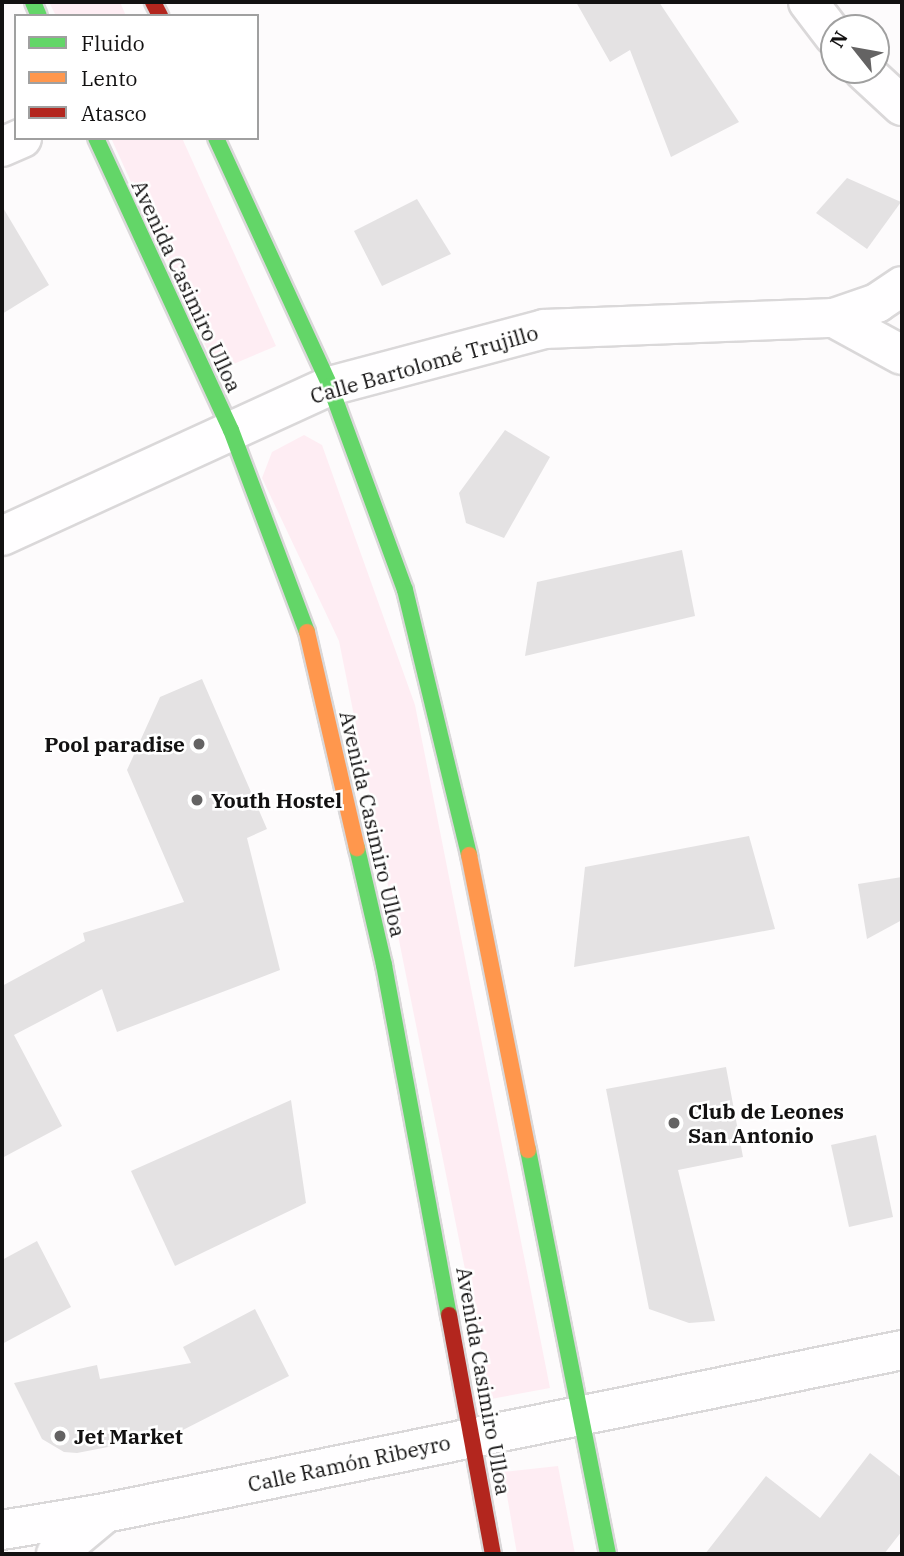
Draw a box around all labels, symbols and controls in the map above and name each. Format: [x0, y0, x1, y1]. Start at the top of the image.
legend [14, 14, 259, 140]
north arrow [820, 14, 890, 84]
text: N [825, 27, 853, 52]
text: Fluido [81, 29, 145, 57]
text: Lento [81, 64, 137, 92]
text: Atasco [81, 99, 147, 127]
street label: Avenida Casimiro Ulloa [127, 176, 247, 396]
street label: Calle Bartolomé Trujillo [307, 319, 541, 409]
street label: Avenida Casimiro Ulloa [335, 709, 411, 939]
place label: Pool paradise [44, 731, 185, 757]
marker: Pool paradise [191, 736, 207, 752]
place label: Youth Hostel [211, 787, 342, 813]
marker: Youth Hostel [189, 792, 205, 808]
place label: Club de Leones San Antonio [688, 1098, 844, 1148]
marker: Club de Leones San Antonio [666, 1115, 682, 1131]
street label: Avenida Casimiro Ulloa [452, 1265, 516, 1497]
place label: Jet Market [74, 1423, 183, 1449]
marker: Jet Market [52, 1428, 68, 1444]
street label: Calle Ramón Ribeyro [245, 1429, 453, 1497]

